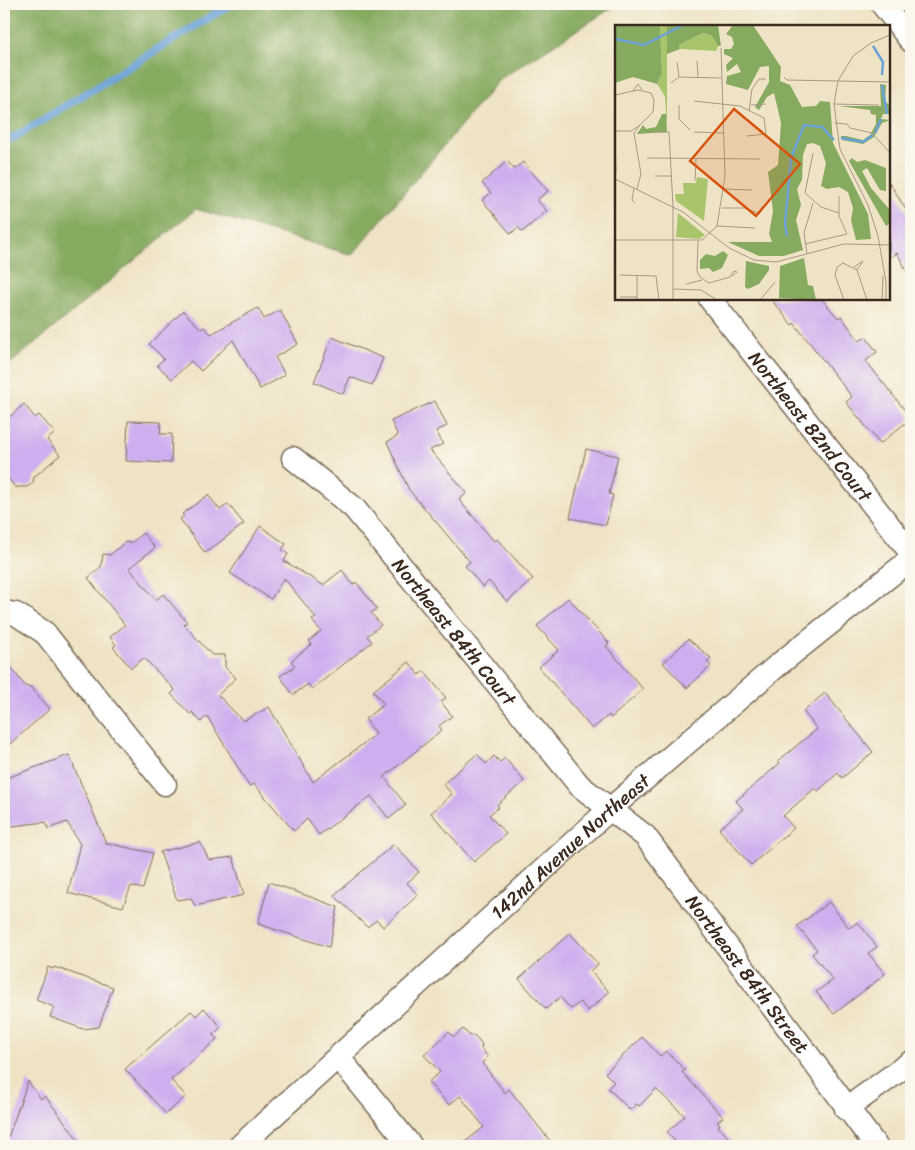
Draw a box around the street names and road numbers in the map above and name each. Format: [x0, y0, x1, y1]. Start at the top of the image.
street label: Northeast 82nd Court [740, 343, 882, 510]
street label: Northeast 84th Court [384, 550, 526, 714]
street label: 142nd Avenue Northeast [483, 764, 659, 927]
street label: Northeast 84th Street [677, 887, 818, 1061]

